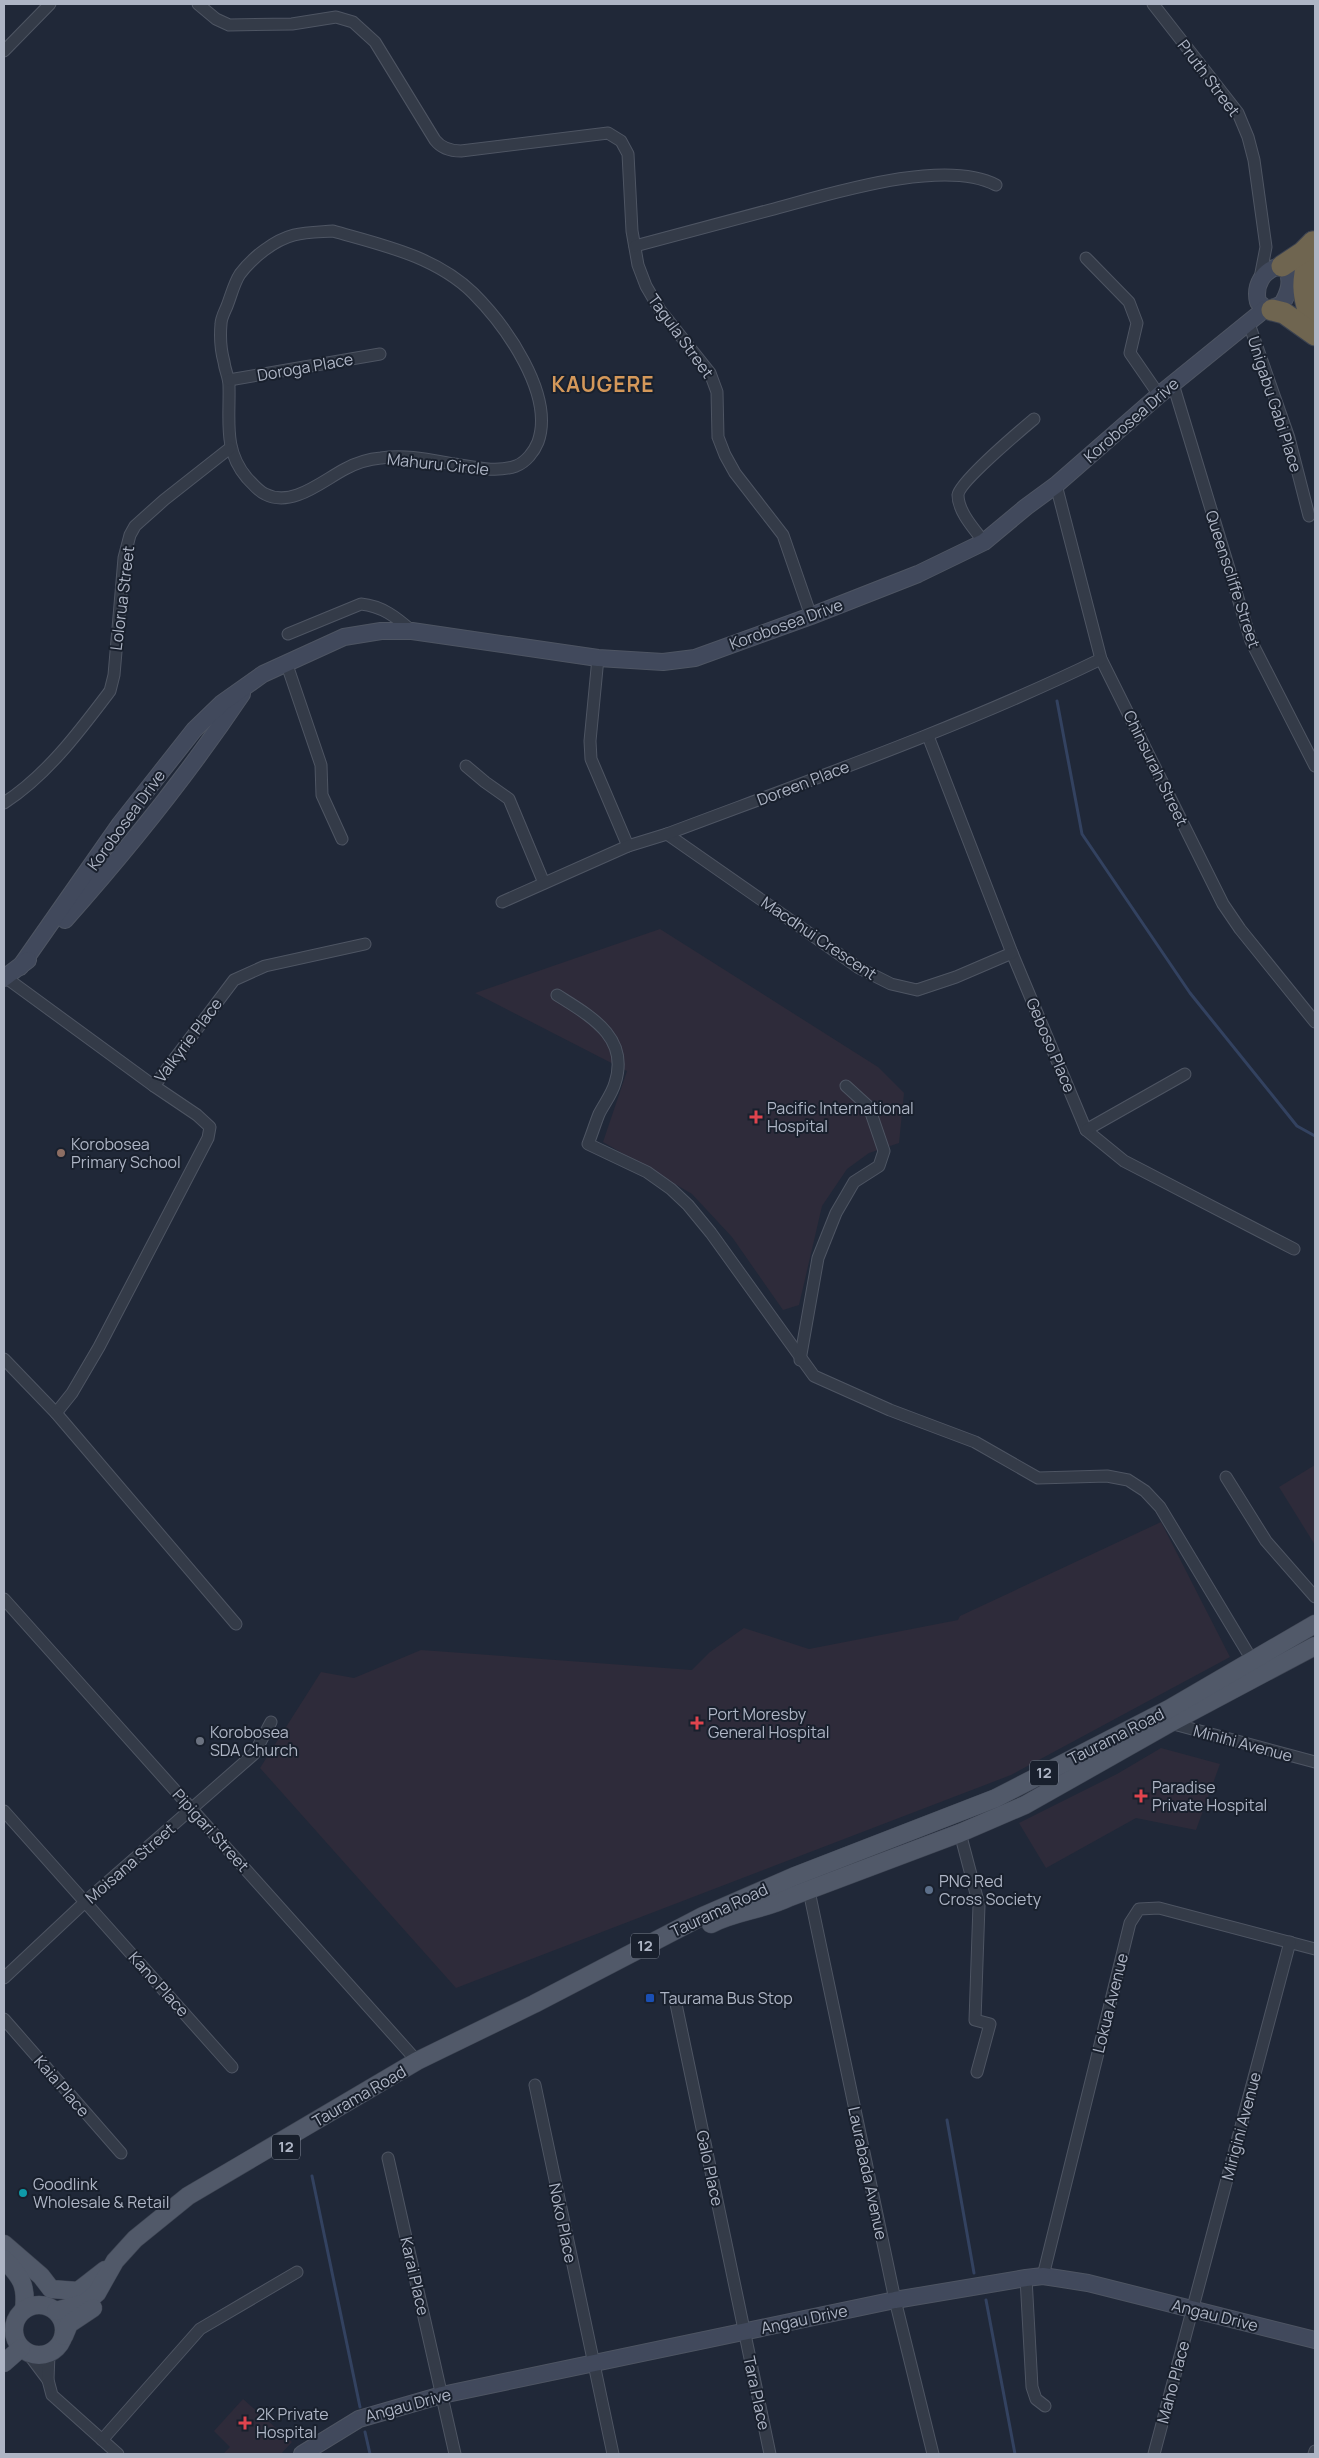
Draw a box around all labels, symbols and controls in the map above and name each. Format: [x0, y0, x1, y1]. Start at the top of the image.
street label: Pruth Street [1173, 35, 1245, 121]
street label: Tagula Street [643, 289, 719, 383]
street label: Unigabu Gabi Place [1243, 333, 1307, 475]
street label: Doroga Place [255, 348, 355, 386]
district label: KAUGERE [551, 370, 655, 398]
street label: Korobosea Drive [1079, 373, 1183, 467]
street label: Mahuru Circle [386, 448, 490, 480]
street label: Queenscliffe Street [1200, 507, 1266, 651]
street label: Lolorua Street [105, 544, 139, 652]
street label: Korobosea Drive [726, 593, 846, 655]
street label: Chinsurah Street [1118, 706, 1194, 830]
street label: Doreen Place [754, 755, 852, 811]
street label: Korobosea Drive [82, 765, 170, 875]
street label: Macdhui Crescent [757, 891, 881, 985]
street label: Valkyrie Place [149, 993, 227, 1087]
street label: Geboso Place [1021, 994, 1081, 1096]
place label: Pacific International Hospital [767, 1097, 914, 1137]
marker: Pacific International Hospital [749, 1110, 763, 1124]
place label: Korobosea Primary School [71, 1133, 181, 1173]
marker: Korobosea Primary School [55, 1147, 67, 1159]
street label: Taurama Road [1064, 1702, 1168, 1770]
place label: Port Moresby General Hospital [708, 1703, 829, 1743]
marker: Port Moresby General Hospital [690, 1716, 704, 1730]
street label: Minihi Avenue [1191, 1719, 1295, 1767]
place label: Korobosea SDA Church [210, 1721, 298, 1761]
marker: Korobosea SDA Church [194, 1735, 206, 1747]
road number: 12 [1030, 1760, 1058, 1786]
place label: Paradise Private Hospital [1152, 1776, 1267, 1816]
street label: Pipigari Street [168, 1784, 254, 1876]
marker: Paradise Private Hospital [1134, 1789, 1148, 1803]
street label: Moisana Street [80, 1818, 180, 1908]
place label: PNG Red Cross Society [939, 1870, 1042, 1910]
street label: Taurama Road [667, 1878, 771, 1942]
marker: PNG Red Cross Society [923, 1884, 935, 1896]
road number: 12 [631, 1934, 659, 1958]
street label: Kano Place [124, 1947, 194, 2021]
street label: Lokua Avenue [1087, 1951, 1133, 2055]
place label: Taurama Bus Stop [660, 1987, 793, 2009]
marker: Taurama Bus Stop [644, 1992, 656, 2004]
street label: Kaia Place [29, 2051, 95, 2121]
street label: Taurama Road [308, 2060, 410, 2132]
street label: Mirigini Avenue [1216, 2069, 1266, 2183]
street label: Laurabada Avenue [843, 2104, 893, 2242]
street label: Galo Place [691, 2128, 729, 2208]
road number: 12 [272, 2134, 300, 2160]
place label: Goodlink Wholesale & Retail [33, 2173, 169, 2213]
street label: Noko Place [544, 2181, 582, 2265]
marker: Goodlink Wholesale & Retail [17, 2187, 29, 2199]
street label: Karai Place [395, 2235, 435, 2317]
street label: Angau Drive [1170, 2294, 1260, 2336]
street label: Angau Drive [759, 2299, 849, 2339]
street label: Maho Place [1151, 2338, 1195, 2426]
street label: Tara Place [738, 2354, 776, 2432]
street label: Angau Drive [363, 2383, 453, 2427]
place label: 2K Private Hospital [256, 2403, 329, 2443]
marker: 2K Private Hospital [238, 2416, 252, 2430]

